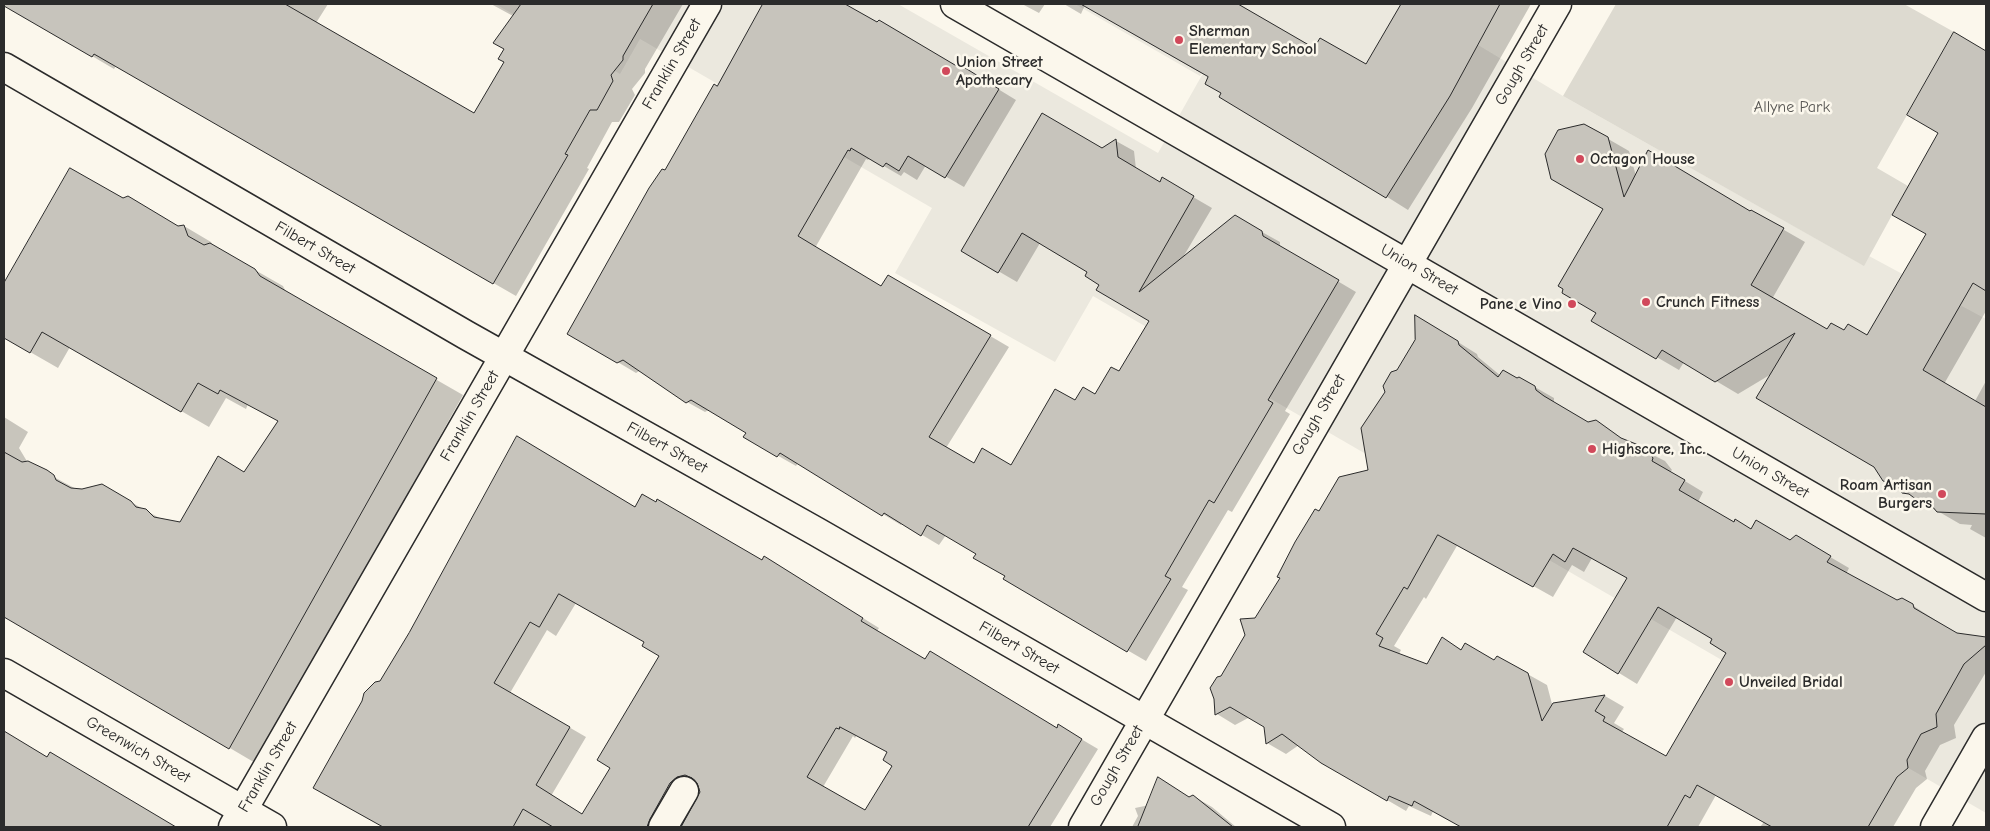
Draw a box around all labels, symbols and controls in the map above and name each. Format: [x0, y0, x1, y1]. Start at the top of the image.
street label: Franklin Street [638, 15, 706, 113]
place label: Sherman Elementary School [1189, 21, 1317, 59]
street label: Gough Street [1491, 21, 1553, 109]
marker: Sherman Elementary School [1173, 34, 1185, 46]
place label: Union Street Apothecary [956, 52, 1043, 90]
marker: Union Street Apothecary [940, 65, 952, 77]
park label: Allyne Park [1754, 97, 1830, 117]
place label: Octagon House [1590, 149, 1695, 169]
marker: Octagon House [1574, 153, 1586, 165]
street label: Filbert Street [272, 217, 358, 279]
street label: Union Street [1377, 240, 1461, 300]
place label: Crunch Fitness [1656, 292, 1759, 312]
place label: Pane e Vino [1480, 294, 1562, 314]
marker: Crunch Fitness [1640, 296, 1652, 308]
marker: Pane e Vino [1566, 298, 1578, 310]
street label: Franklin Street [436, 367, 504, 465]
street label: Gough Street [1288, 371, 1350, 459]
street label: Filbert Street [623, 418, 711, 478]
place label: Highscore, Inc. [1602, 439, 1705, 459]
marker: Highscore, Inc. [1586, 443, 1598, 455]
street label: Union Street [1728, 443, 1812, 503]
place label: Roam Artisan Burgers [1840, 475, 1932, 513]
marker: Roam Artisan Burgers [1936, 488, 1948, 500]
street label: Filbert Street [976, 617, 1062, 679]
place label: Unveiled Bridal [1739, 672, 1843, 692]
marker: Unveiled Bridal [1723, 676, 1735, 688]
street label: Greenwich Street [82, 712, 194, 788]
street label: Franklin Street [234, 718, 302, 816]
street label: Gough Street [1086, 722, 1148, 810]

